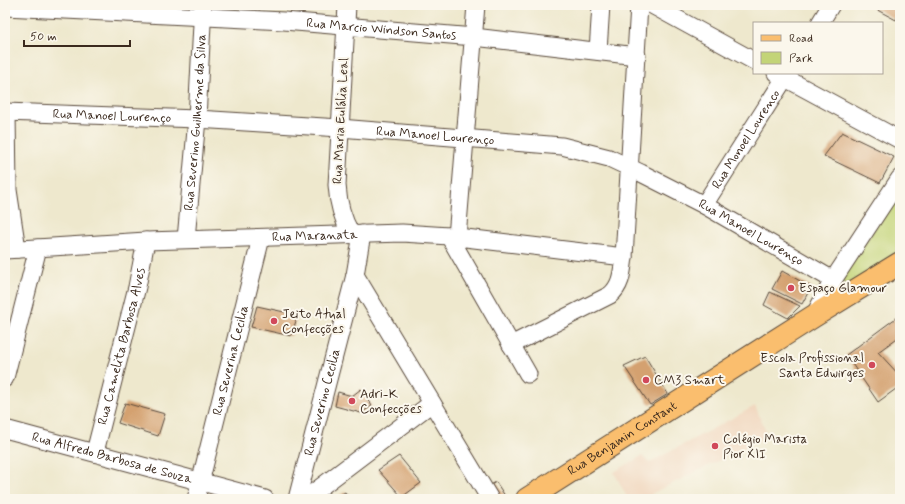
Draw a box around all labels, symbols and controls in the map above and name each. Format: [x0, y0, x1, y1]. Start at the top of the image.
street label: Rua Marcio Windson Santos [306, 14, 457, 44]
scale bar [24, 22, 130, 48]
legend [753, 22, 883, 74]
text: 50 m [30, 29, 57, 45]
text: Road [789, 31, 813, 47]
street label: Rua Severino Guilherme da Silva [180, 33, 210, 211]
text: Park [789, 51, 813, 67]
street label: Rua Maria Eulália Leal [329, 57, 353, 185]
street label: Rua Monoel Lourenco [708, 86, 784, 192]
street label: Rua Manoel Lourenço [52, 105, 172, 127]
street label: Rua Manoel Lourenço [375, 122, 496, 149]
street label: Rua Manoel Lourenço [696, 195, 807, 270]
street label: Rua Maranata [272, 226, 358, 246]
street label: Rua Camelita Barbosa Alves [94, 266, 149, 427]
place label: Espaço Glamour [799, 280, 888, 297]
marker: Espaço Glamour [786, 283, 796, 293]
street label: Rua Severina Cecilia [209, 303, 253, 417]
place label: Jeito Atual Confecções [282, 306, 346, 338]
marker: Jeito Atual Confecções [269, 316, 279, 326]
street label: Rua Severino Cecilia [300, 346, 344, 458]
place label: Escola Profissional Santa Edwirges [760, 350, 864, 382]
marker: Escola Profissional Santa Edwirges [867, 360, 877, 370]
place label: CM3 Smart [654, 372, 725, 389]
marker: CM3 Smart [641, 375, 651, 385]
place label: Adri-K Confecções [360, 386, 422, 418]
marker: Adri-K Confecções [347, 396, 357, 406]
street label: Rua Benjamin Constant [564, 397, 680, 479]
street label: Rua Alfredo Barbosa de Souza [30, 428, 194, 488]
place label: Colégio Marista Pior XII [723, 431, 807, 463]
marker: Colégio Marista Pior XII [710, 441, 720, 451]

